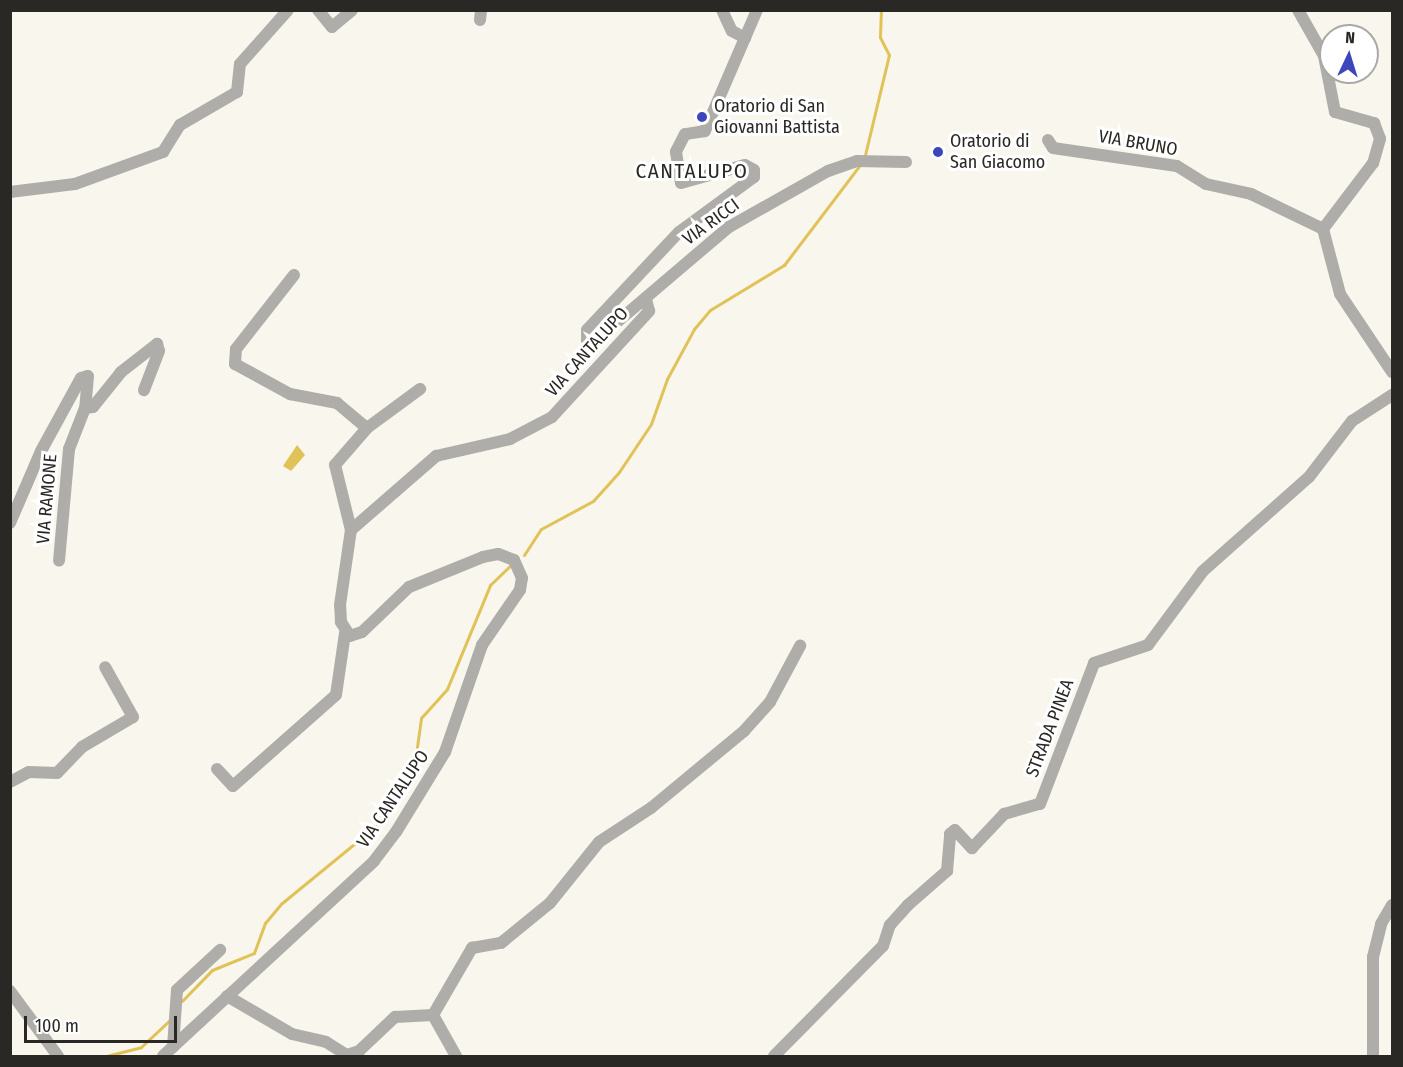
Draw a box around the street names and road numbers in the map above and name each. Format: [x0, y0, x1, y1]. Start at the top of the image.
street label: VIA BRUNO [1097, 125, 1179, 161]
street label: VIA RICCI [678, 194, 744, 250]
street label: VIA CANTALUPO [541, 303, 633, 401]
street label: VIA RAMONE [32, 453, 62, 545]
street label: STRADA PINEA [1021, 676, 1079, 780]
street label: VIA CANTALUPO [352, 746, 434, 852]

